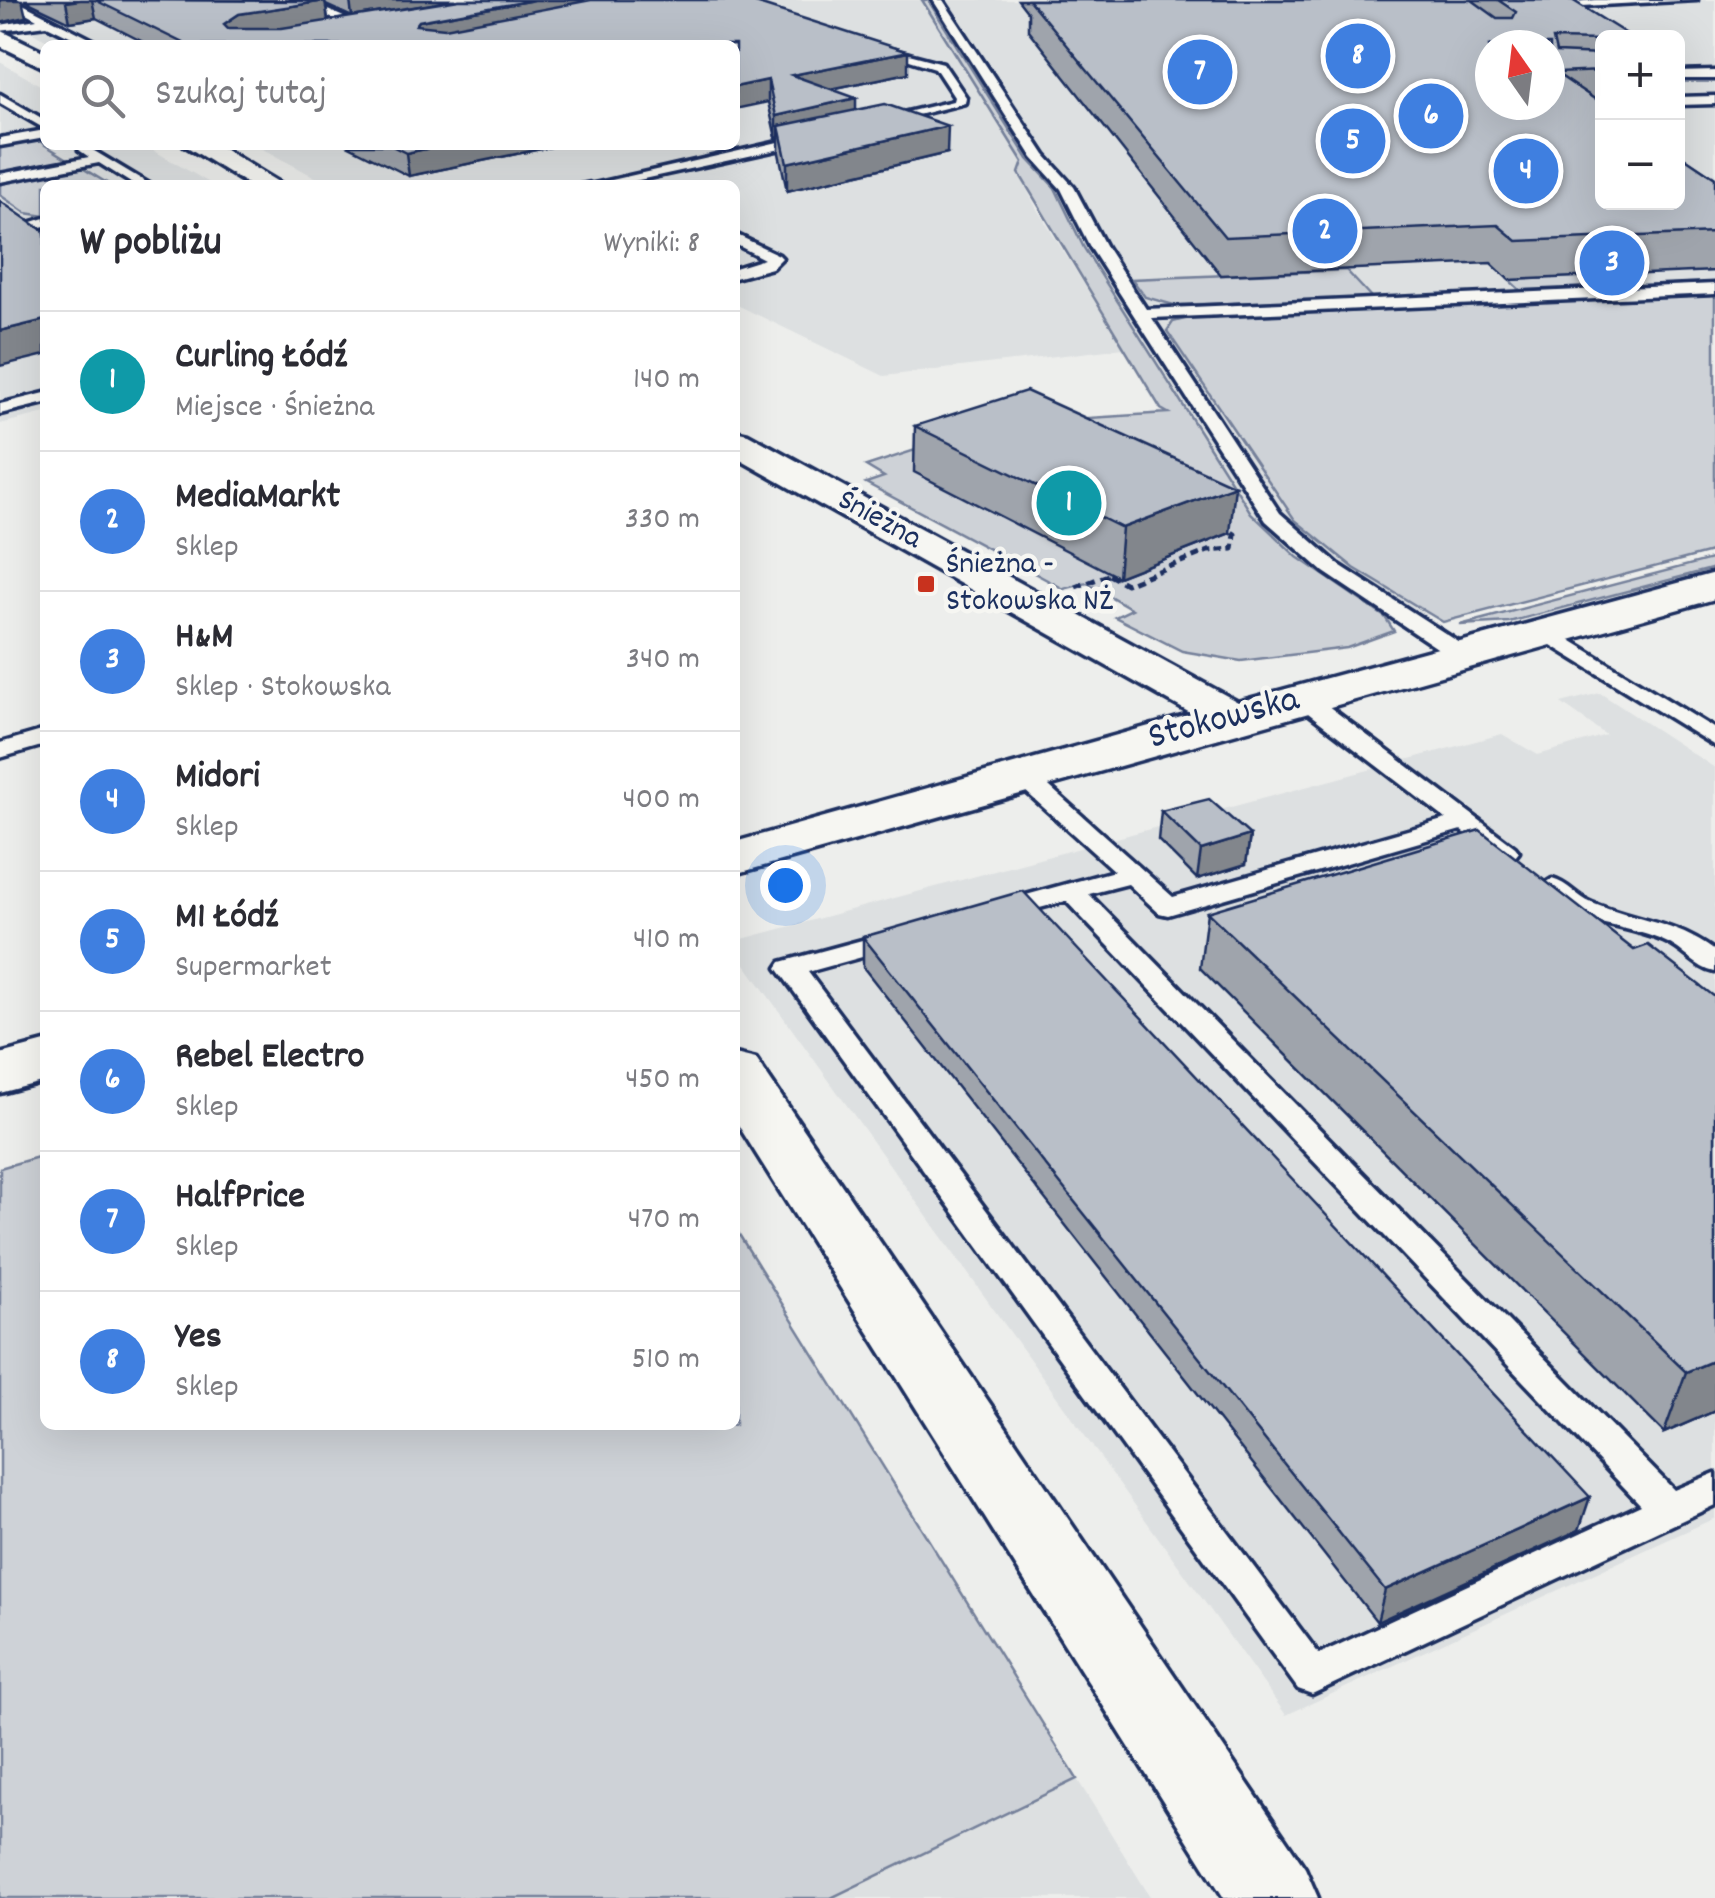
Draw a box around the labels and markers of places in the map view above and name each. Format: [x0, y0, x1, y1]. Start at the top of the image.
pin: 8 [1326, 18, 1390, 94]
pin: 7 [1168, 34, 1232, 110]
pin: 6 [1398, 78, 1464, 154]
pin: 5 [1320, 104, 1386, 178]
pin: 4 [1494, 134, 1558, 208]
pin: 2 [1292, 194, 1358, 268]
pin: 3 [1580, 226, 1644, 300]
pin: 1 [1036, 466, 1102, 540]
place label: Śnieżna - Stokowska NŻ [946, 543, 1114, 626]
marker: Śnieżna - Stokowska NŻ [915, 573, 937, 595]

